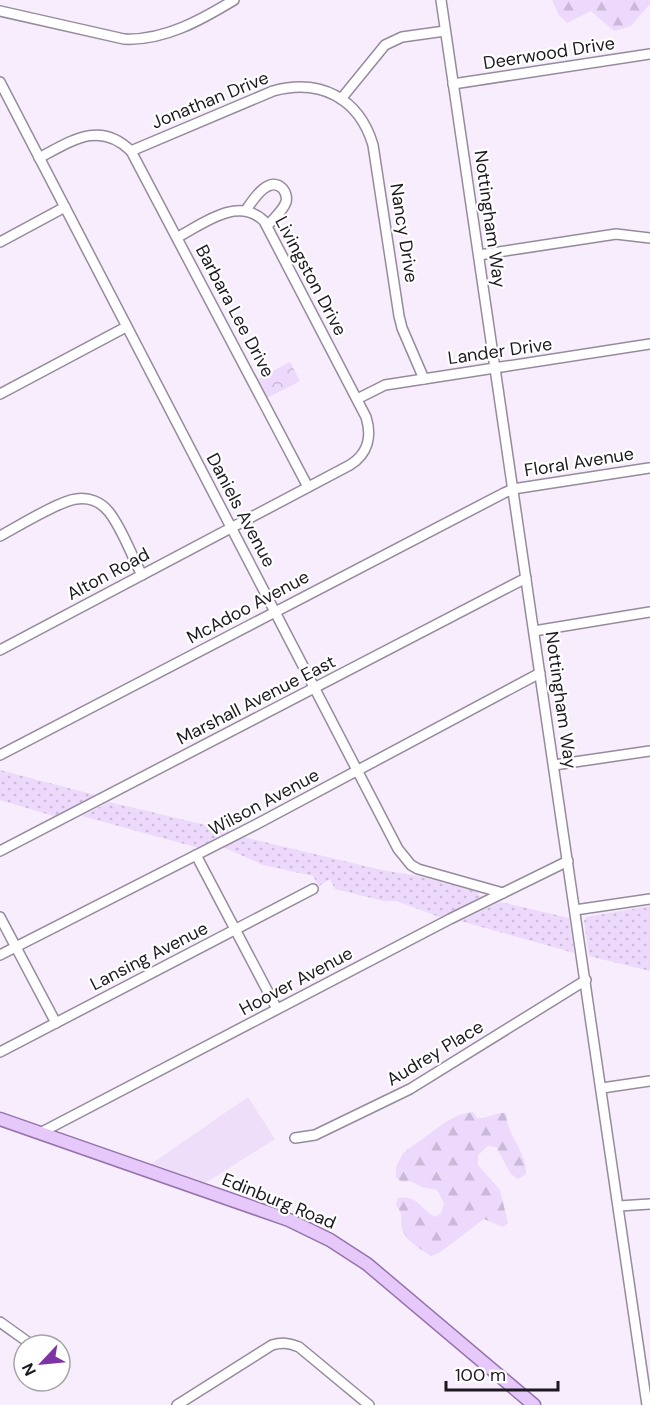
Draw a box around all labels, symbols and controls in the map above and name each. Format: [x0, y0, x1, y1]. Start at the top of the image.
street label: Deerwood Drive [481, 31, 617, 75]
street label: Jonathan Drive [148, 66, 272, 134]
street label: Nottingham Way [468, 149, 512, 289]
street label: Nancy Drive [384, 182, 424, 284]
street label: Livingston Drive [269, 212, 353, 340]
street label: Barbara Lee Drive [190, 241, 280, 381]
street label: Lander Drive [446, 332, 554, 370]
street label: Floral Avenue [522, 441, 636, 483]
street label: Daniels Avenue [201, 449, 281, 571]
street label: Alton Road [62, 542, 154, 606]
street label: McAdoo Avenue [183, 565, 313, 649]
street label: Nottingham Way [539, 630, 583, 770]
street label: Marshall Avenue East [172, 650, 340, 750]
street label: Wilson Avenue [205, 763, 323, 841]
street label: Lansing Avenue [86, 916, 212, 996]
street label: Hoover Avenue [235, 941, 357, 1021]
street label: Audrey Place [382, 1015, 488, 1091]
street label: Edinburg Road [218, 1167, 340, 1235]
north arrow [12, 1333, 72, 1393]
scale bar [446, 1354, 558, 1392]
text: N [17, 1360, 41, 1379]
text: 100 m [455, 1363, 506, 1387]

